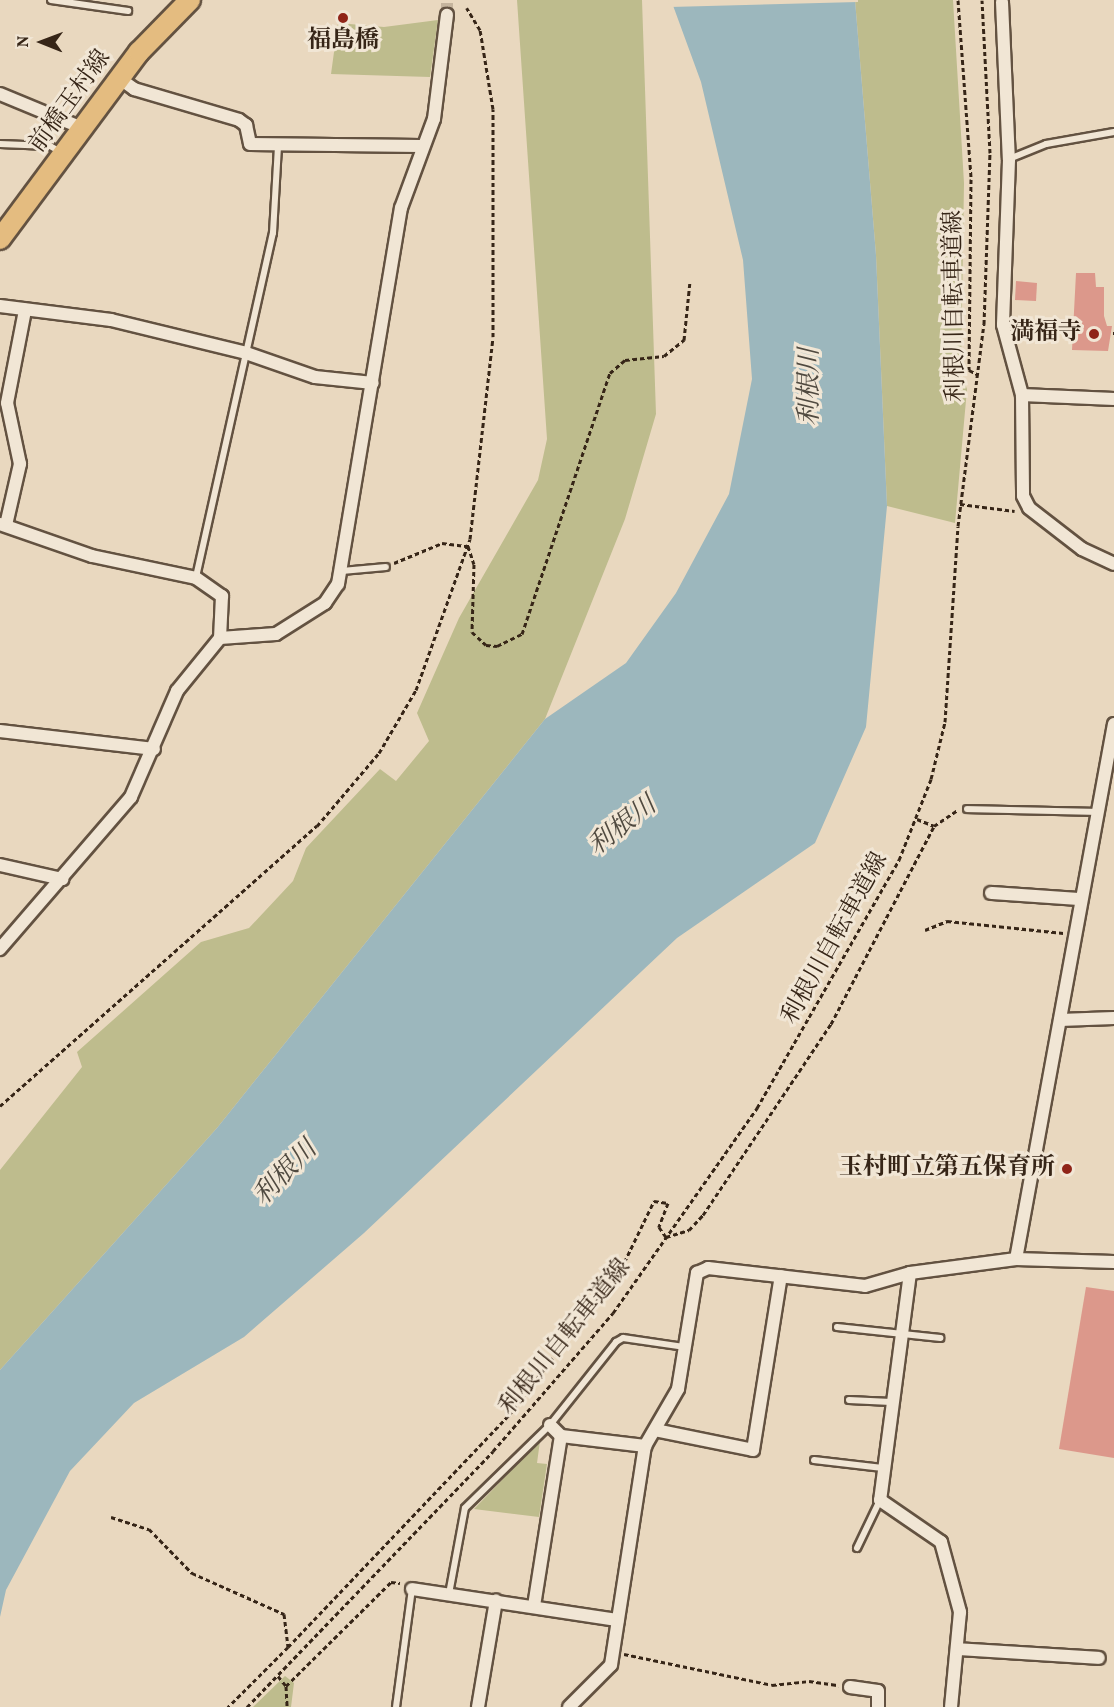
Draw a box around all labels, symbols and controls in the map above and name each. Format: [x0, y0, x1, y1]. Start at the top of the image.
marker: 福島橋 [336, 11, 350, 25]
north arrow [12, 12, 72, 72]
place label: 福島橋 [307, 28, 379, 56]
text: N [13, 36, 35, 48]
street label: 前橋玉村線 [24, 45, 118, 159]
street label: 利根川自転車道線 [940, 210, 972, 402]
place label: 満福寺 [1010, 320, 1082, 348]
marker: 満福寺 [1087, 327, 1101, 341]
water label: 利根川 [795, 348, 827, 426]
water label: 利根川 [583, 791, 663, 863]
street label: 利根川自転車道線 [777, 848, 895, 1030]
water label: 利根川 [248, 1135, 324, 1213]
place label: 玉村町立第五保育所 [839, 1155, 1055, 1183]
marker: 玉村町立第五保育所 [1060, 1162, 1074, 1176]
street label: 利根川自転車道線 [494, 1254, 638, 1422]

